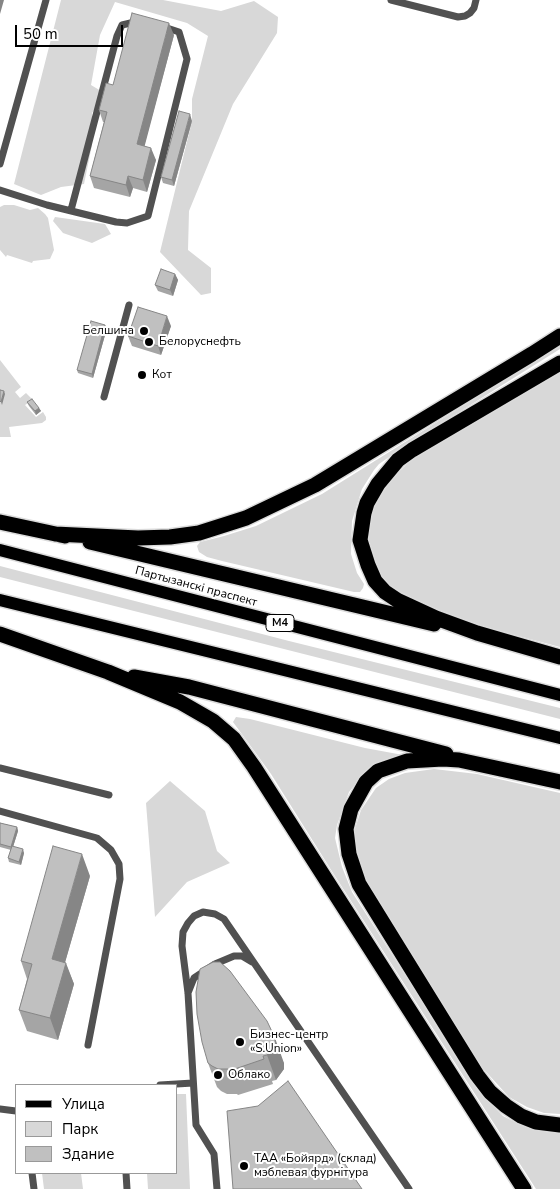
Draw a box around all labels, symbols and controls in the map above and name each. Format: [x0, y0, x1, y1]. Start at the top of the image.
scale bar [18, 15, 125, 47]
text: 50 m [23, 24, 58, 44]
place label: Белшина [83, 324, 134, 338]
marker: Белшина [138, 325, 150, 337]
place label: Белоруснефть [159, 335, 241, 349]
marker: Белоруснефть [143, 336, 155, 348]
place label: Кот [152, 368, 172, 382]
marker: Кот [136, 369, 148, 381]
street label: Партызанскі праспект [133, 564, 259, 610]
road number: М4 [266, 614, 294, 632]
place label: Бизнес-центр «S.Union» [250, 1028, 328, 1056]
marker: Бизнес-центр «S.Union» [234, 1036, 246, 1048]
place label: Облако [228, 1068, 270, 1082]
marker: Облако [212, 1069, 224, 1081]
legend [15, 1084, 178, 1174]
text: Улица [62, 1094, 105, 1114]
text: Парк [62, 1119, 98, 1139]
text: Здание [62, 1144, 114, 1164]
place label: ТАА «Бойярд» (склад) мэблевая фурнітура [254, 1152, 377, 1180]
marker: ТАА «Бойярд» (склад) мэблевая фурнітура [238, 1160, 250, 1172]

